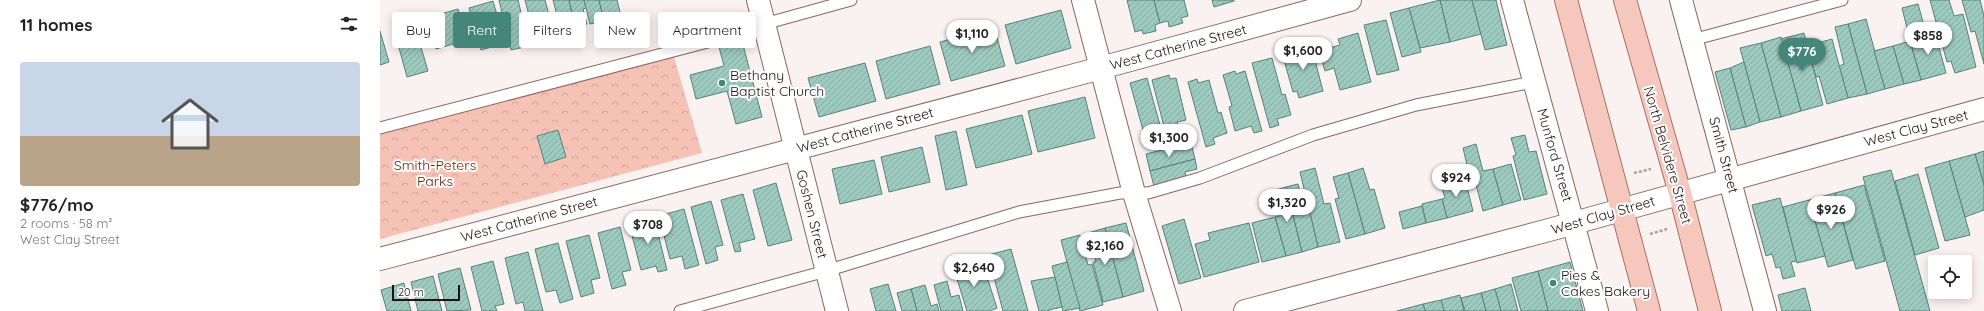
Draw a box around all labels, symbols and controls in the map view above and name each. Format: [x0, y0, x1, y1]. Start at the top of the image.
chip: Buy [392, 12, 445, 48]
chip: Rent [453, 12, 511, 48]
chip: Filters [519, 12, 586, 48]
chip: New [594, 12, 650, 48]
chip: Apartment [658, 12, 756, 48]
icon: filters [338, 13, 360, 35]
text: 11 homes [20, 14, 92, 35]
pin: $1,110 [939, 20, 1005, 54]
street label: West Catherine Street [1108, 20, 1249, 74]
pin: $858 [1904, 22, 1952, 56]
text: $1,110 [955, 25, 989, 41]
text: $858 [1913, 27, 1943, 43]
pin: $1,600 [1270, 37, 1336, 71]
pin: $776 [1778, 38, 1826, 72]
text: $1,600 [1283, 42, 1323, 58]
text: $776 [1788, 43, 1816, 59]
place label: Bethany Baptist Church [730, 66, 824, 100]
marker: Bethany Baptist Church [717, 78, 727, 88]
street label: North Belvidere Street [1640, 84, 1696, 226]
icon: home [154, 88, 226, 160]
street label: West Catherine Street [795, 103, 936, 157]
street label: West Clay Street [1862, 105, 1970, 151]
street label: Munford Street [1533, 106, 1577, 204]
street label: Smith Street [1705, 115, 1743, 195]
pin: $1,300 [1136, 124, 1202, 158]
text: $1,300 [1149, 129, 1189, 145]
park label: Smith-Peters Parks [394, 156, 476, 190]
pin: $924 [1432, 164, 1480, 198]
street label: Goshen Street [792, 168, 832, 260]
text: $924 [1441, 169, 1471, 185]
pin: $1,320 [1254, 189, 1320, 223]
street label: West Catherine Street [459, 192, 600, 246]
street label: West Clay Street [1549, 192, 1657, 238]
text: $776/mo [20, 194, 94, 215]
text: $1,320 [1268, 194, 1306, 210]
pin: $926 [1807, 196, 1855, 230]
text: $926 [1816, 201, 1846, 217]
pin: $708 [624, 211, 672, 245]
text: 2 rooms · 58 m² [20, 215, 112, 231]
text: $708 [633, 216, 663, 232]
text: West Clay Street [20, 231, 120, 247]
pin: $2,160 [1072, 232, 1138, 266]
text: $2,160 [1086, 237, 1124, 253]
pin: $2,640 [941, 254, 1007, 288]
map controls [1928, 255, 1972, 299]
button: locate [1928, 255, 1972, 299]
text: $2,640 [953, 259, 995, 275]
place label: Pies & Cakes Bakery [1561, 266, 1650, 300]
marker: Pies & Cakes Bakery [1548, 278, 1558, 288]
scale bar [392, 283, 460, 302]
text: 20 m [398, 285, 424, 299]

